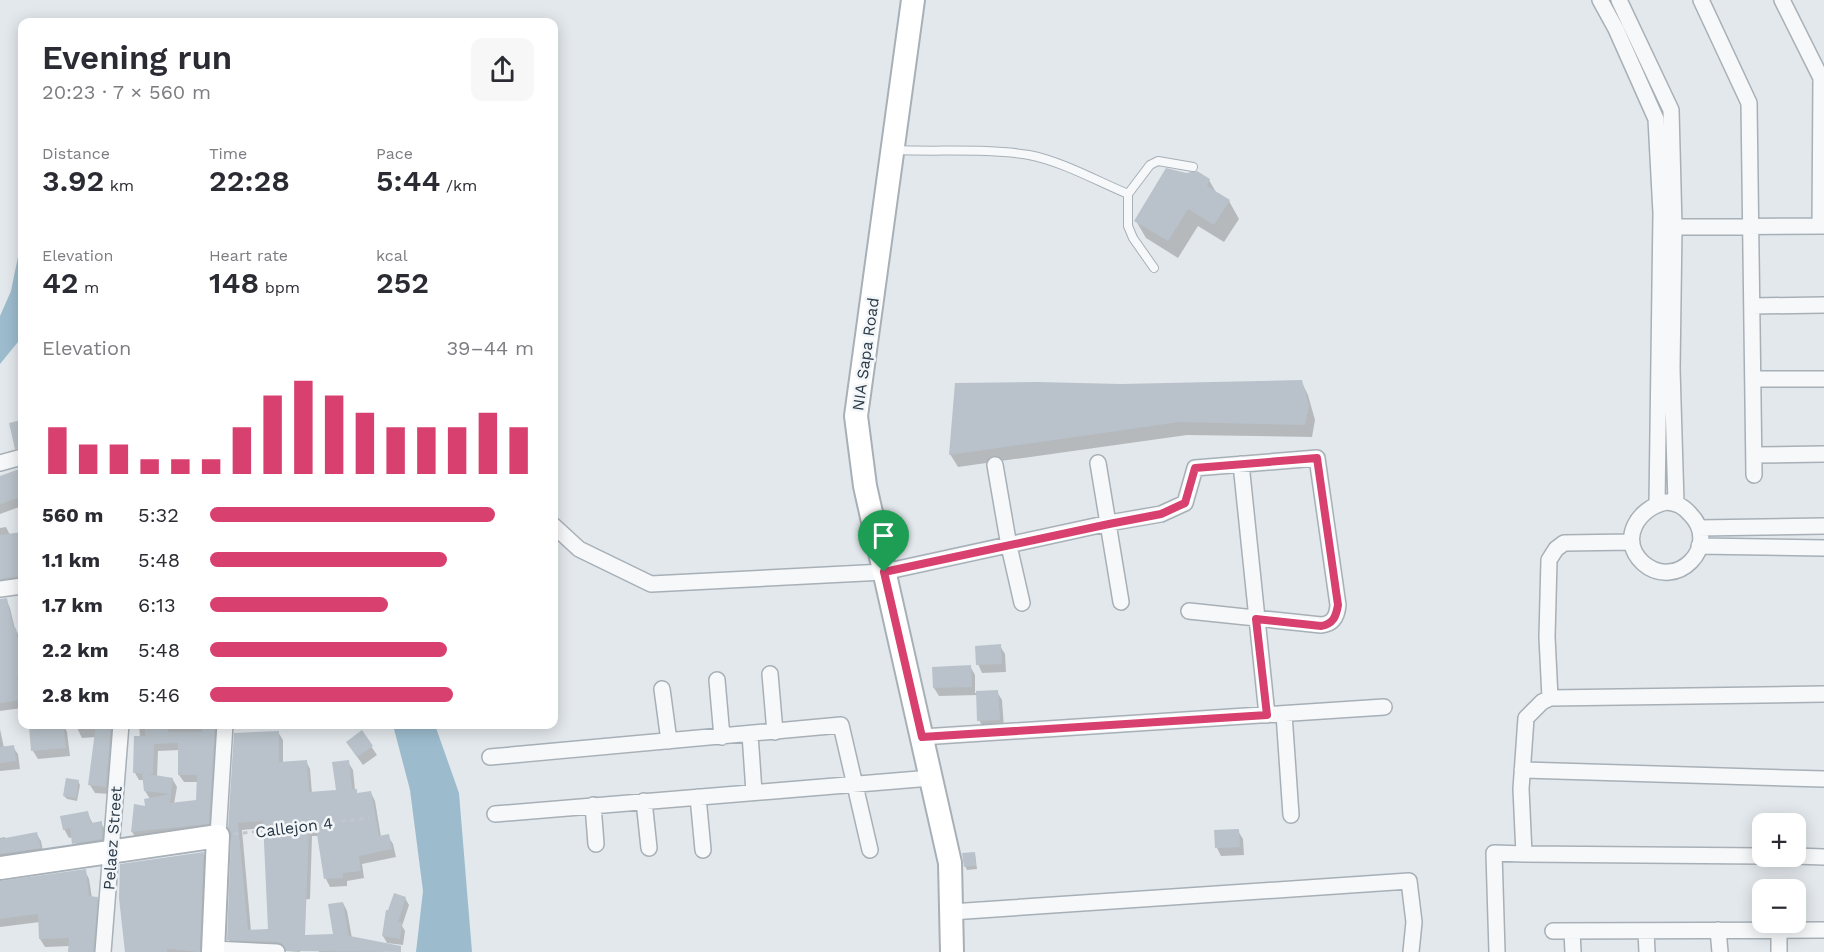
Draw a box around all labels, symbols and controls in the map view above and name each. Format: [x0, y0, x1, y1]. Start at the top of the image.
text: Evening run [42, 38, 232, 77]
button: share [471, 38, 534, 101]
text: 20:23 · 7 × 560 m [42, 80, 211, 104]
text: Distance [42, 144, 110, 163]
text: Time [209, 144, 247, 163]
text: Pace [376, 144, 413, 163]
text: 3.92 [42, 163, 104, 198]
text: 22:28 [209, 163, 290, 198]
text: 5:44 [376, 163, 440, 198]
text: km [104, 176, 134, 195]
text: /km [440, 176, 477, 195]
text: Elevation [42, 246, 113, 265]
text: Heart rate [209, 246, 288, 265]
text: kcal [376, 246, 408, 265]
text: 42 [42, 265, 79, 300]
text: 148 [209, 265, 259, 300]
text: 252 [376, 265, 429, 300]
text: m [79, 278, 99, 297]
text: bpm [259, 278, 300, 297]
street label: NIA Sapa Road [848, 296, 883, 412]
text: Elevation [42, 336, 131, 360]
text: 39–44 m [446, 336, 534, 360]
text: 560 m [42, 503, 103, 527]
text: 5:32 [138, 503, 179, 527]
pin [858, 510, 909, 572]
icon: arrive [867, 519, 900, 552]
text: 1.1 km [42, 548, 100, 572]
text: 5:48 [138, 548, 180, 572]
text: 1.7 km [42, 593, 103, 617]
text: 6:13 [138, 593, 176, 617]
text: 2.2 km [42, 638, 109, 662]
text: 5:48 [138, 638, 180, 662]
text: 2.8 km [42, 683, 109, 707]
text: 5:46 [138, 683, 180, 707]
street label: Pelaez Street [99, 785, 126, 891]
street label: Callejon 4 [254, 813, 334, 842]
map controls [1752, 813, 1806, 933]
button: + [1752, 813, 1806, 867]
button: − [1752, 879, 1806, 933]

